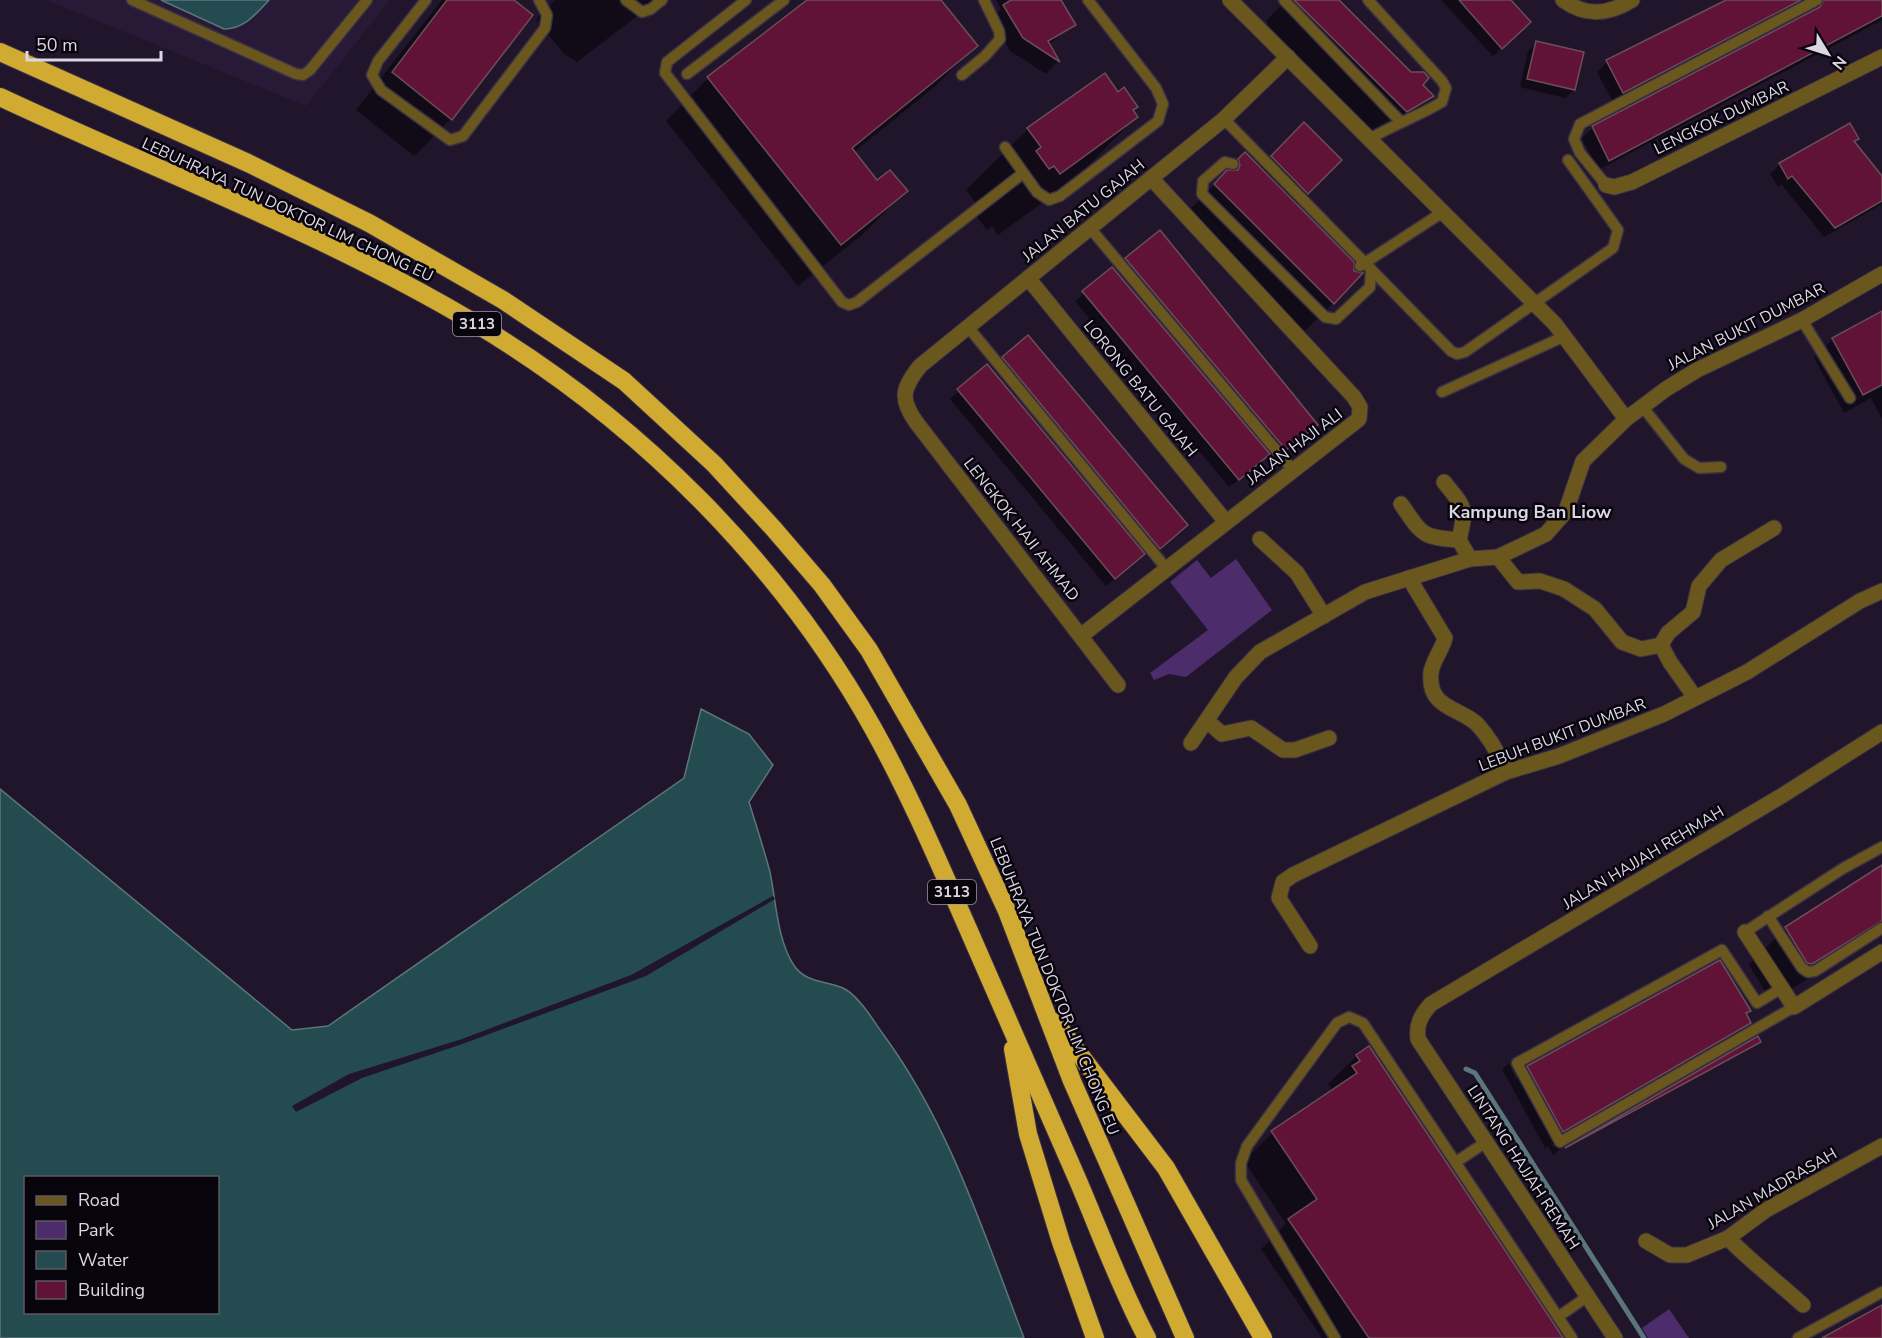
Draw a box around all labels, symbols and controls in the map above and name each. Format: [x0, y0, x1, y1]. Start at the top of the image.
scale bar [27, 24, 160, 62]
north arrow [1798, 24, 1858, 84]
text: 50 m [36, 33, 78, 57]
text: N [1827, 51, 1851, 74]
street label: LENGKOK DUMBAR [1650, 76, 1793, 160]
street label: LEBUHRAYA TUN DOKTOR LIM CHONG EU [138, 132, 437, 287]
street label: JALAN BATU GAJAH [1017, 154, 1150, 268]
street label: JALAN BUKIT DUMBAR [1663, 278, 1829, 377]
road number: 3113 [453, 312, 501, 336]
street label: LORONG BATU GAJAH [1078, 316, 1202, 462]
street label: JALAN HAJI ALI [1241, 403, 1347, 491]
street label: LENGKOK HAJI AHMAD [958, 453, 1084, 606]
district label: Kampung Ban Liow [1449, 500, 1612, 524]
street label: LEBUH BUKIT DUMBAR [1476, 693, 1649, 777]
street label: JALAN HAJJAH REHMAH [1558, 801, 1728, 915]
street label: LEBUHRAYA TUN DOKTOR LIM CHONG EU [984, 834, 1124, 1139]
road number: 3113 [928, 880, 976, 904]
street label: LINTANG HAJJAH REMAH [1462, 1081, 1585, 1254]
street label: JALAN MADRASAH [1703, 1143, 1841, 1235]
legend [24, 1176, 219, 1314]
text: Road [78, 1188, 120, 1212]
text: Park [78, 1218, 115, 1242]
text: Water [78, 1248, 129, 1272]
text: Building [78, 1278, 145, 1302]

